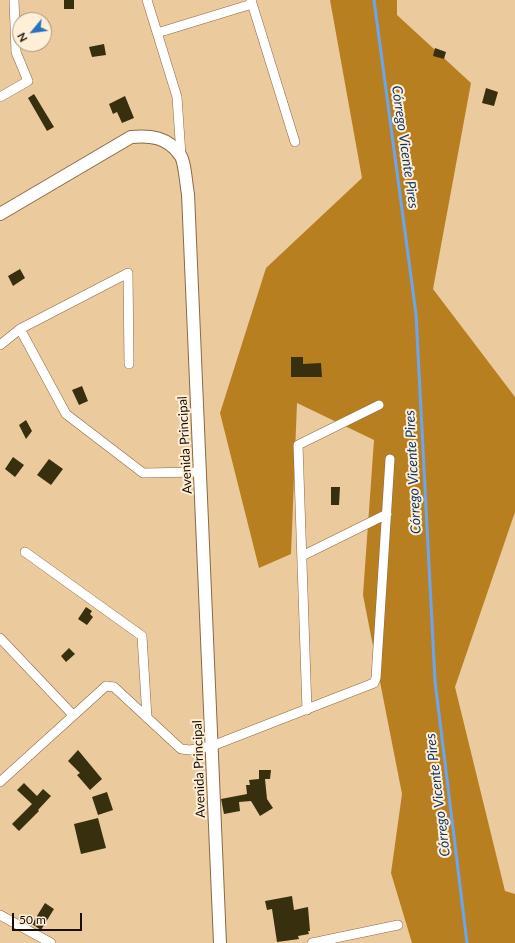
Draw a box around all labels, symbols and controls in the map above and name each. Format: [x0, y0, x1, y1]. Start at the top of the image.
north arrow [12, 12, 52, 52]
text: N [14, 31, 30, 44]
water label: Córrego Vicente Pires [388, 84, 422, 210]
street label: Avenida Principal [175, 396, 195, 494]
water label: Córrego Vicente Pires [401, 410, 425, 534]
street label: Avenida Principal [189, 720, 209, 818]
water label: Córrego Vicente Pires [422, 732, 454, 858]
scale bar [14, 905, 84, 931]
text: 50 m [19, 912, 46, 927]

